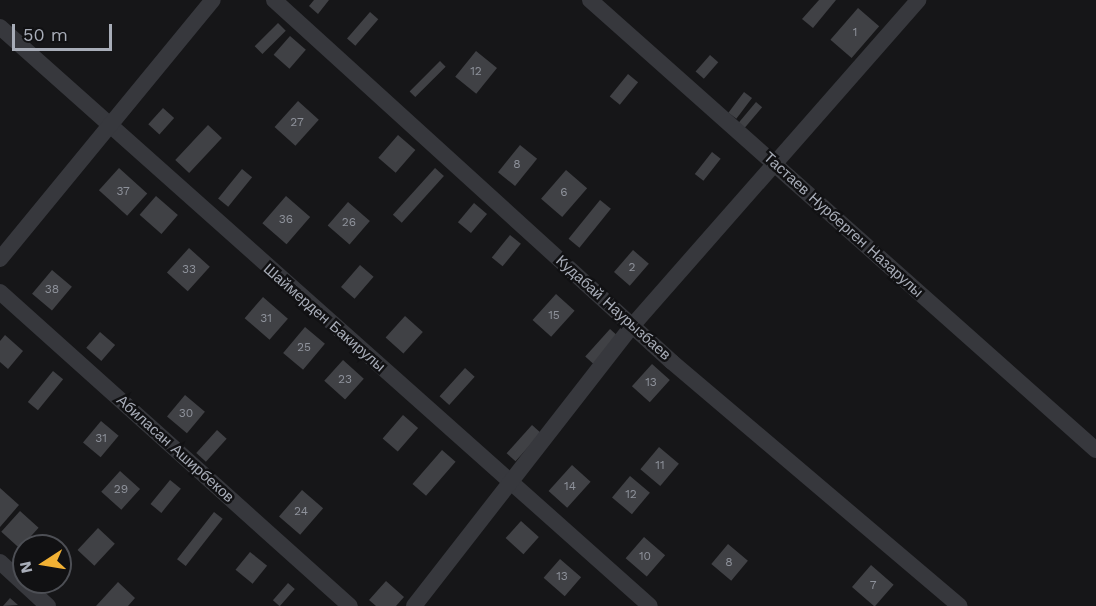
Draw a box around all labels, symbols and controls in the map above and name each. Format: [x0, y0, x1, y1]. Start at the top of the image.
scale bar [15, 12, 116, 50]
text: 50 m [23, 24, 68, 45]
house number: 1 [853, 26, 857, 40]
house number: 12 [470, 65, 482, 79]
house number: 27 [290, 116, 304, 130]
street label: Тастаев Нурберген Назарулы [760, 149, 926, 301]
house number: 8 [513, 158, 521, 172]
house number: 37 [116, 185, 130, 199]
house number: 6 [560, 186, 568, 200]
house number: 36 [279, 213, 293, 227]
house number: 26 [342, 216, 356, 230]
street label: Кудабай Наурызбаев [552, 252, 674, 364]
street label: Шаймерден Бакирулы [259, 260, 389, 376]
house number: 2 [629, 261, 635, 275]
house number: 33 [182, 263, 196, 277]
house number: 38 [45, 283, 59, 297]
house number: 15 [548, 309, 560, 323]
house number: 31 [260, 312, 272, 326]
house number: 25 [297, 341, 311, 355]
house number: 23 [338, 373, 352, 387]
house number: 13 [645, 376, 657, 390]
street label: Абиласан Аширбеков [113, 391, 237, 507]
house number: 30 [179, 407, 193, 421]
house number: 31 [95, 432, 107, 446]
house number: 11 [655, 459, 665, 473]
house number: 14 [564, 480, 576, 494]
house number: 29 [114, 483, 128, 497]
house number: 12 [625, 488, 637, 502]
house number: 24 [294, 505, 308, 519]
north arrow [12, 534, 72, 594]
house number: 10 [639, 550, 651, 564]
house number: 8 [725, 556, 733, 570]
text: N [15, 560, 36, 575]
house number: 13 [556, 570, 568, 584]
house number: 7 [870, 579, 876, 593]

